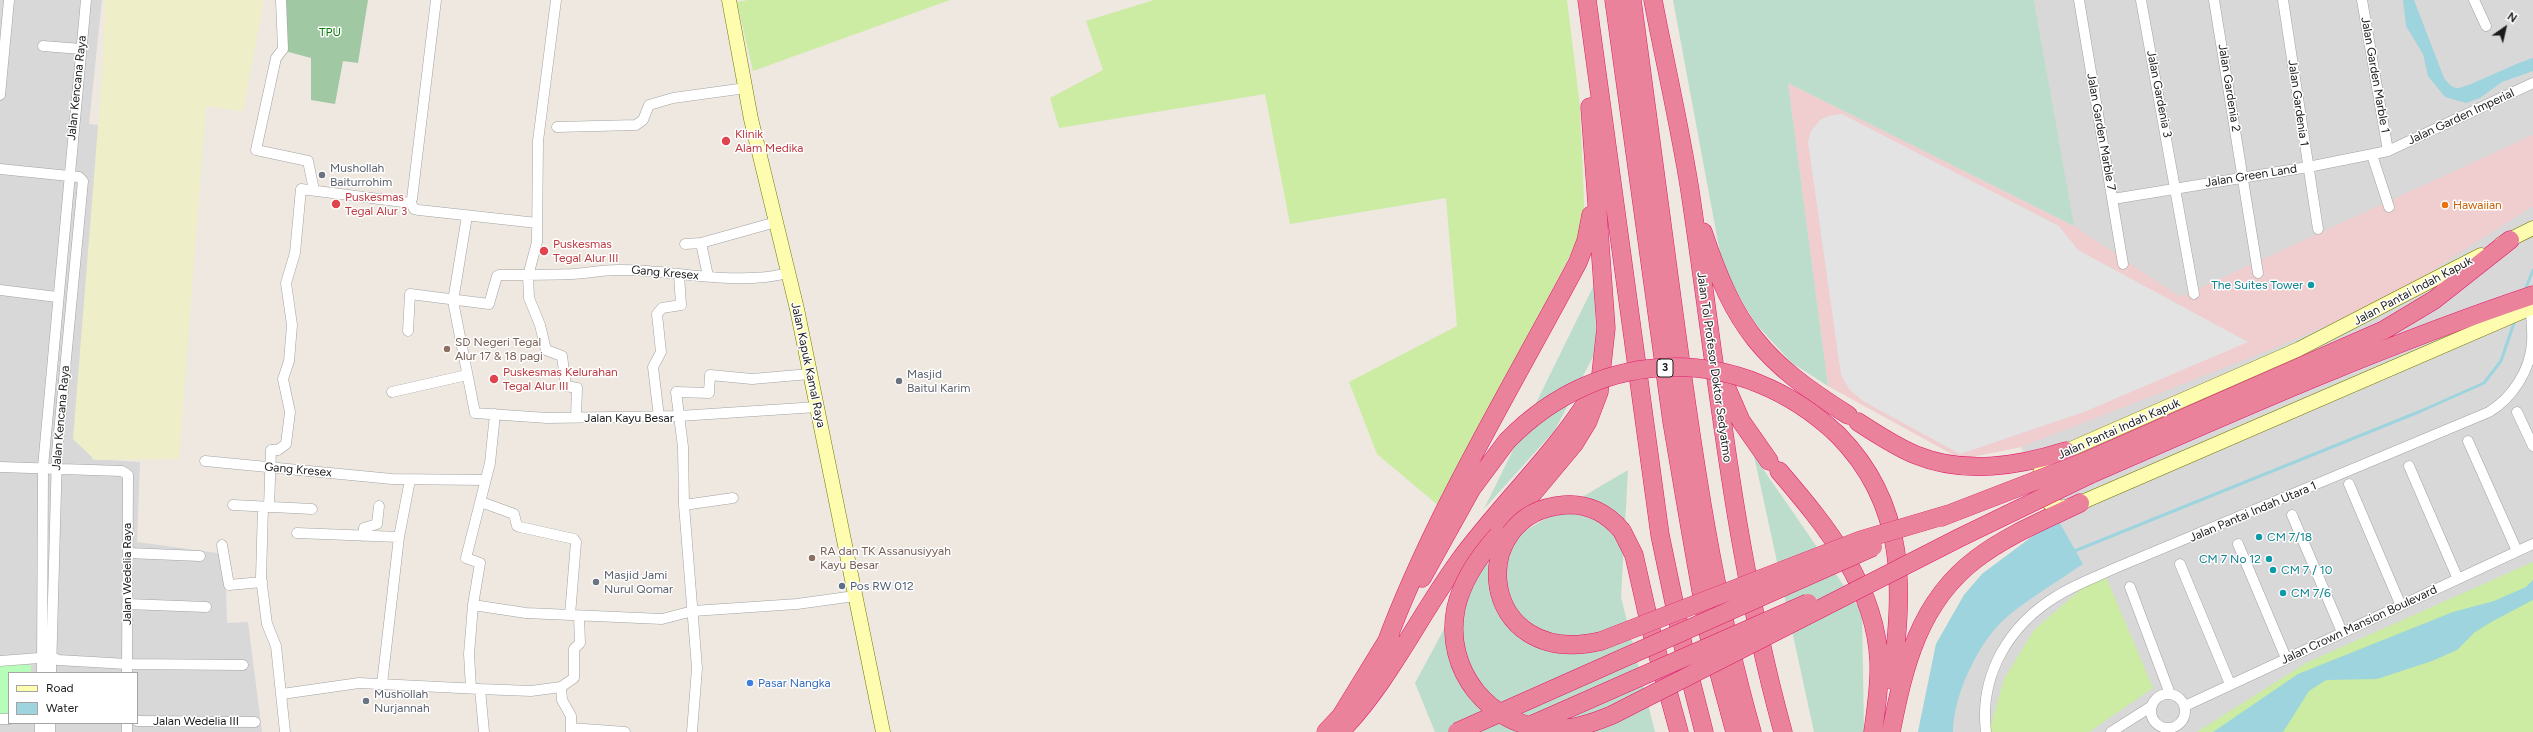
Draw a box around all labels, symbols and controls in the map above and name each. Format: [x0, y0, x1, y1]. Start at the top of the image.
north arrow [2485, 8, 2525, 48]
text: N [2505, 10, 2519, 25]
street label: Jalan Garden Marble 1 [2358, 16, 2392, 134]
park label: TPU [319, 25, 341, 39]
street label: Jalan Kencana Raya [64, 35, 90, 141]
street label: Jalan Gardenia 2 [2215, 43, 2243, 133]
street label: Jalan Gardenia 3 [2143, 49, 2175, 139]
street label: Jalan Gardenia 1 [2285, 59, 2311, 147]
street label: Jalan Garden Marble 7 [2084, 72, 2118, 192]
street label: Jalan Garden Imperial [2405, 86, 2517, 148]
place label: Klinik Alam Medika [735, 127, 803, 155]
marker: Klinik Alam Medika [720, 135, 732, 147]
place label: Mushollah Baiturrohim [330, 161, 392, 189]
street label: Jalan Green Land [2204, 162, 2298, 190]
marker: Mushollah Baiturrohim [317, 170, 327, 180]
place label: Puskesmas Tegal Alur 3 [345, 190, 407, 218]
marker: Puskesmas Tegal Alur 3 [330, 198, 342, 210]
place label: Hawaiian [2453, 198, 2502, 212]
marker: Hawaiian [2440, 200, 2450, 210]
place label: Puskesmas Tegal Alur III [553, 237, 618, 265]
marker: Puskesmas Tegal Alur III [538, 245, 550, 257]
street label: Jalan Pantai Indah Kapuk [2351, 254, 2475, 328]
street label: Gang Kresex [631, 263, 699, 283]
street label: Jalan Tol Profesor Doktor Sedyatmo [1694, 271, 1734, 463]
place label: The Suites Tower [2211, 278, 2303, 292]
marker: The Suites Tower [2306, 280, 2316, 290]
street label: Jalan Kapuk Kamal Raya [788, 301, 828, 429]
place label: SD Negeri Tegal Alur 17 & 18 pagi [455, 335, 543, 363]
marker: SD Negeri Tegal Alur 17 & 18 pagi [442, 344, 452, 354]
road number: 3 [1657, 359, 1673, 377]
street label: Jalan Kencana Raya [49, 365, 73, 471]
place label: Puskesmas Kelurahan Tegal Alur III [503, 365, 618, 393]
place label: Masjid Baitul Karim [907, 367, 970, 395]
marker: Puskesmas Kelurahan Tegal Alur III [488, 373, 500, 385]
marker: Masjid Baitul Karim [894, 376, 904, 386]
street label: Jalan Pantai Indah Kapuk [2056, 395, 2182, 463]
street label: Jalan Kayu Besar [584, 411, 674, 425]
street label: Gang Kresex [264, 460, 332, 480]
street label: Jalan Pantai Indah Utara 1 [2187, 479, 2319, 545]
street label: Jalan Wedelia Raya [120, 523, 134, 625]
place label: CM 7/18 [2267, 530, 2312, 544]
marker: CM 7/18 [2254, 532, 2264, 542]
place label: RA dan TK Assanusiyyah Kayu Besar [820, 544, 951, 572]
place label: CM 7 No 12 [2199, 552, 2261, 566]
marker: RA dan TK Assanusiyyah Kayu Besar [807, 553, 817, 563]
marker: CM 7 No 12 [2264, 554, 2274, 564]
place label: CM 7 / 10 [2281, 563, 2332, 577]
marker: CM 7 / 10 [2268, 565, 2278, 575]
place label: Masjid Jami Nurul Qomar [604, 568, 673, 596]
marker: Masjid Jami Nurul Qomar [591, 577, 601, 587]
place label: Pos RW 012 [850, 579, 914, 593]
marker: Pos RW 012 [837, 581, 847, 591]
street label: Jalan Crown Mansion Boulevard [2279, 582, 2439, 668]
place label: CM 7/6 [2291, 586, 2331, 600]
marker: CM 7/6 [2278, 588, 2288, 598]
legend [8, 672, 138, 724]
place label: Pasar Nangka [758, 676, 831, 690]
marker: Pasar Nangka [745, 678, 755, 688]
text: Road [46, 681, 74, 695]
place label: Mushollah Nurjannah [374, 687, 430, 715]
marker: Mushollah Nurjannah [361, 696, 371, 706]
text: Water [46, 701, 78, 715]
street label: Jalan Wedelia III [153, 714, 239, 728]

